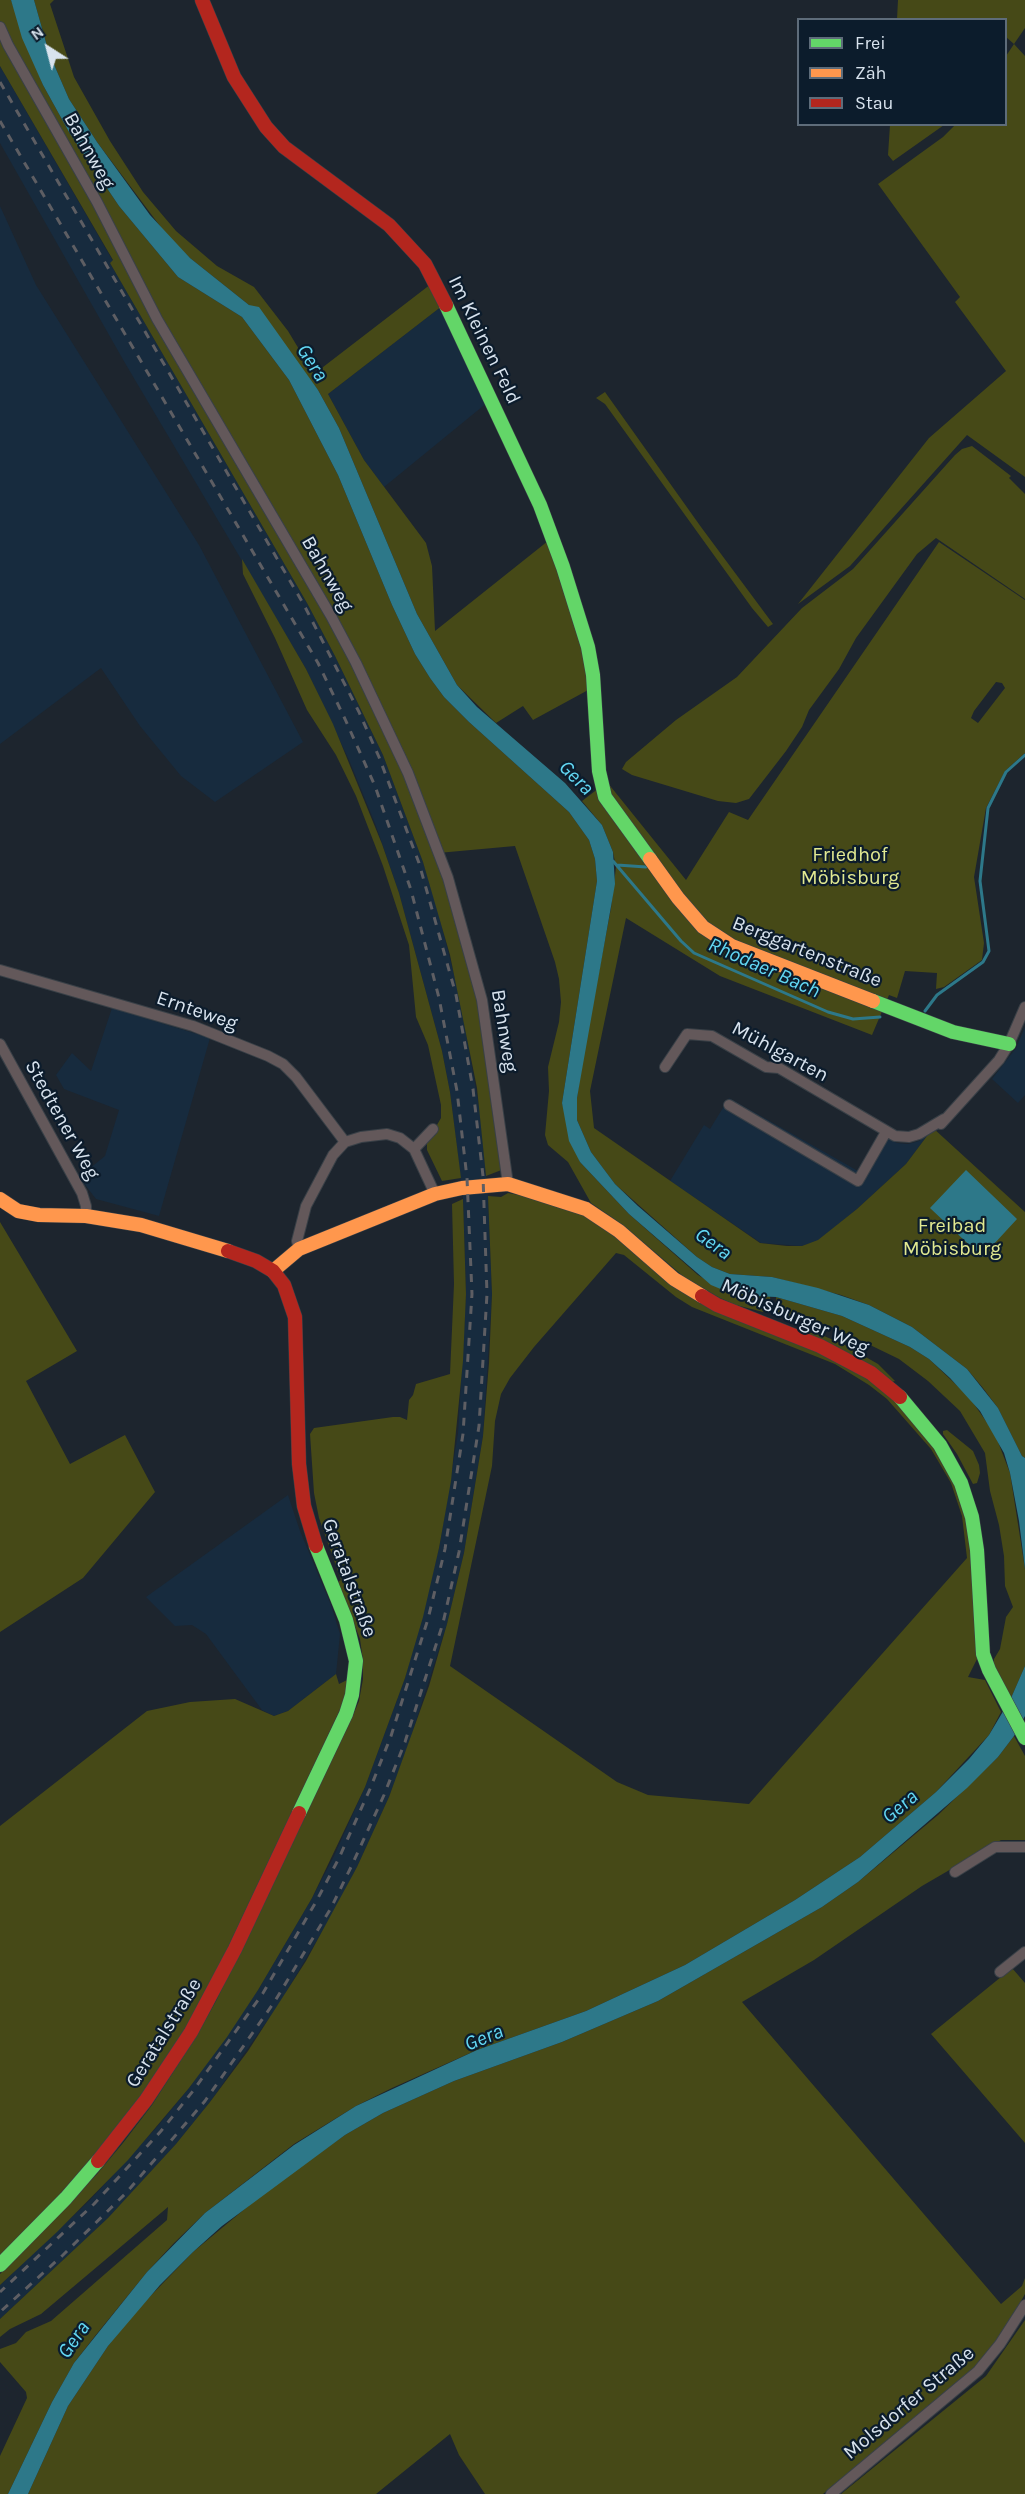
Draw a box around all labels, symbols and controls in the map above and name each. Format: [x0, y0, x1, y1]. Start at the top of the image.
north arrow [18, 18, 78, 78]
legend [797, 18, 1007, 126]
text: N [27, 22, 47, 44]
text: Frei [855, 32, 886, 54]
text: Zäh [855, 62, 886, 84]
text: Stau [855, 92, 893, 114]
street label: Bahnweg [58, 109, 120, 193]
street label: Im Kleinen Feld [443, 272, 525, 408]
water label: Gera [291, 339, 333, 387]
street label: Bahnweg [296, 532, 358, 616]
water label: Gera [553, 755, 599, 801]
park label: Friedhof Möbisburg [801, 843, 899, 890]
street label: Berggartenstraße [729, 911, 885, 993]
water label: Rhodaer Bach [704, 932, 824, 1004]
street label: Ernteweg [153, 986, 241, 1036]
street label: Bahnweg [486, 988, 522, 1074]
street label: Mühlgarten [728, 1016, 832, 1088]
street label: Stedtener Weg [19, 1056, 105, 1184]
park label: Freibad Möbisburg [903, 1214, 1001, 1261]
water label: Gera [690, 1222, 736, 1266]
street label: Möbisburger Weg [717, 1274, 873, 1360]
street label: Geratalstraße [316, 1515, 382, 1641]
water label: Gera [877, 1785, 923, 1829]
street label: Geratalstraße [121, 1974, 207, 2092]
water label: Gera [461, 2019, 507, 2057]
water label: Gera [52, 2317, 96, 2363]
street label: Molsdorfer Straße [839, 2341, 979, 2465]

